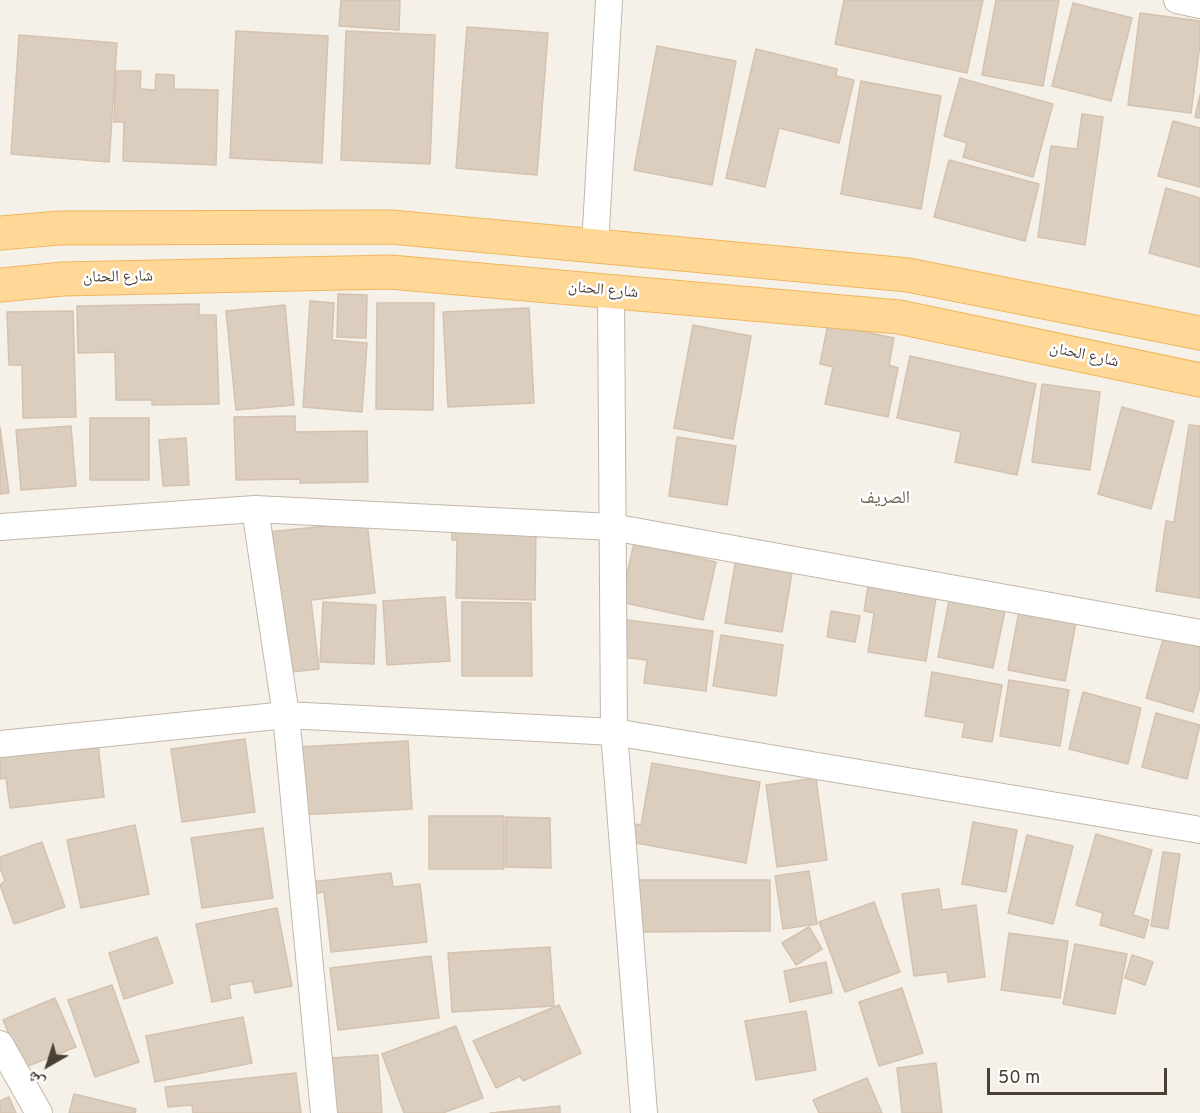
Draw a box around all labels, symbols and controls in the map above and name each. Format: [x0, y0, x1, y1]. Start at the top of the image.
street label: شارع الحنان [83, 268, 153, 288]
street label: شارع الحنان [567, 278, 639, 304]
street label: شارع الحنان [1048, 339, 1120, 373]
district label: الصريف [860, 488, 910, 510]
north arrow [18, 1035, 78, 1095]
scale bar [990, 1056, 1170, 1094]
text: ش [24, 1066, 50, 1092]
text: 50 m [998, 1067, 1040, 1090]

